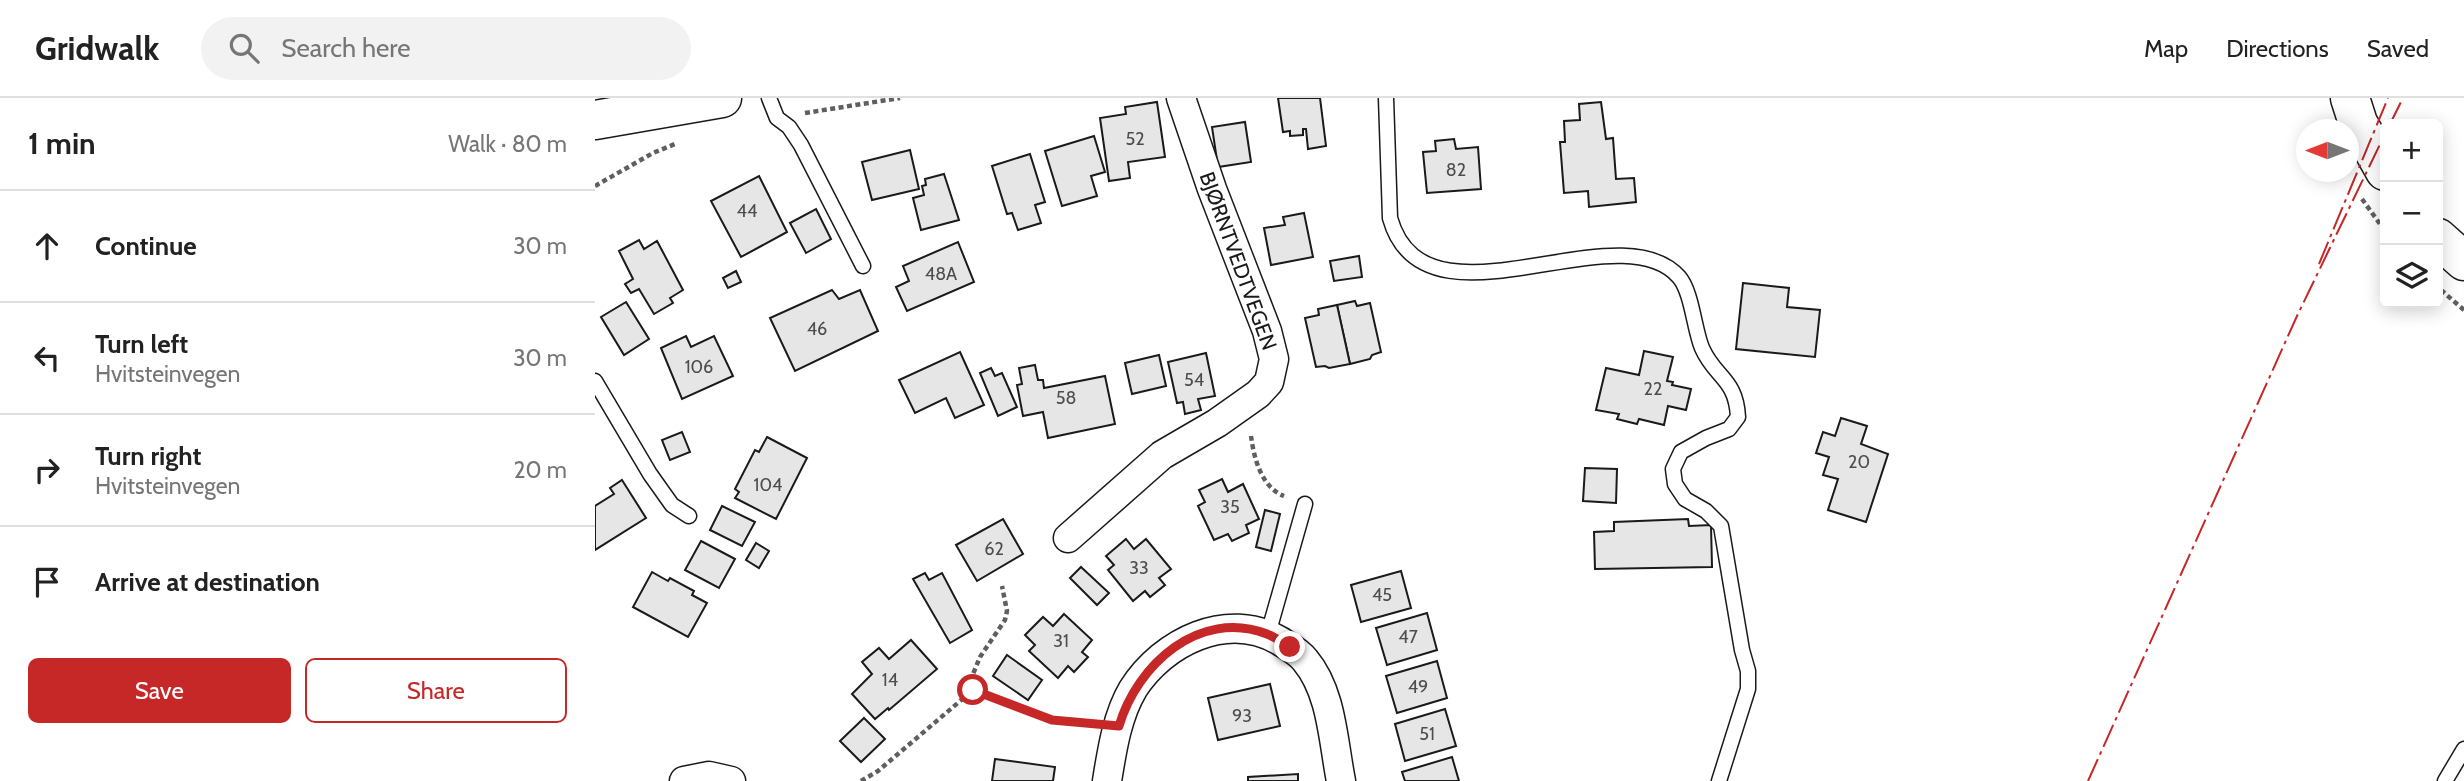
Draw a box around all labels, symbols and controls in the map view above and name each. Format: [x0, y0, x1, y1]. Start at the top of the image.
search box [201, 17, 691, 80]
text: Gridwalk [35, 28, 159, 68]
icon: search [225, 29, 263, 67]
text: Search here [281, 32, 410, 64]
text: Map [2144, 34, 2188, 63]
text: Directions [2226, 34, 2329, 63]
text: Saved [2367, 34, 2429, 63]
north arrow [2296, 119, 2359, 182]
map controls [2380, 119, 2443, 308]
button: + [2380, 119, 2443, 182]
text: 1 min [28, 125, 96, 162]
house number: 52 [1125, 128, 1145, 150]
text: Walk · 80 m [448, 130, 567, 158]
house number: 82 [1446, 159, 1466, 181]
street label: BJØRNTVEDTVEGEN [1195, 168, 1282, 353]
button: − [2380, 182, 2443, 245]
house number: 44 [737, 200, 757, 222]
icon: ahead [28, 227, 66, 265]
text: Continue [95, 230, 197, 262]
text: 30 m [513, 232, 567, 260]
button: layers [2380, 245, 2443, 308]
house number: 48A [925, 263, 957, 285]
house number: 46 [807, 318, 827, 340]
text: Turn left [95, 328, 188, 360]
icon: left [28, 339, 66, 377]
text: 30 m [513, 344, 567, 372]
house number: 106 [685, 356, 713, 378]
text: Hvitsteinvegen [95, 360, 240, 388]
house number: 54 [1184, 369, 1204, 391]
house number: 22 [1644, 378, 1662, 400]
house number: 58 [1056, 387, 1076, 409]
text: Turn right [95, 440, 201, 472]
icon: right [28, 451, 66, 489]
house number: 20 [1848, 451, 1870, 473]
text: 20 m [514, 456, 567, 484]
text: Hvitsteinvegen [95, 472, 240, 500]
house number: 104 [754, 474, 782, 496]
house number: 35 [1220, 496, 1240, 518]
house number: 62 [984, 538, 1004, 560]
house number: 33 [1129, 557, 1149, 579]
icon: arrive [28, 563, 66, 601]
text: Arrive at destination [95, 566, 320, 598]
house number: 45 [1372, 584, 1392, 606]
house number: 47 [1398, 626, 1418, 648]
house number: 31 [1053, 630, 1069, 652]
route end [1274, 631, 1305, 662]
button: Save [28, 658, 291, 723]
button: Share [305, 658, 567, 723]
house number: 14 [882, 669, 898, 691]
route start [957, 674, 988, 705]
house number: 49 [1408, 676, 1428, 698]
house number: 93 [1232, 705, 1252, 727]
house number: 51 [1419, 723, 1435, 745]

